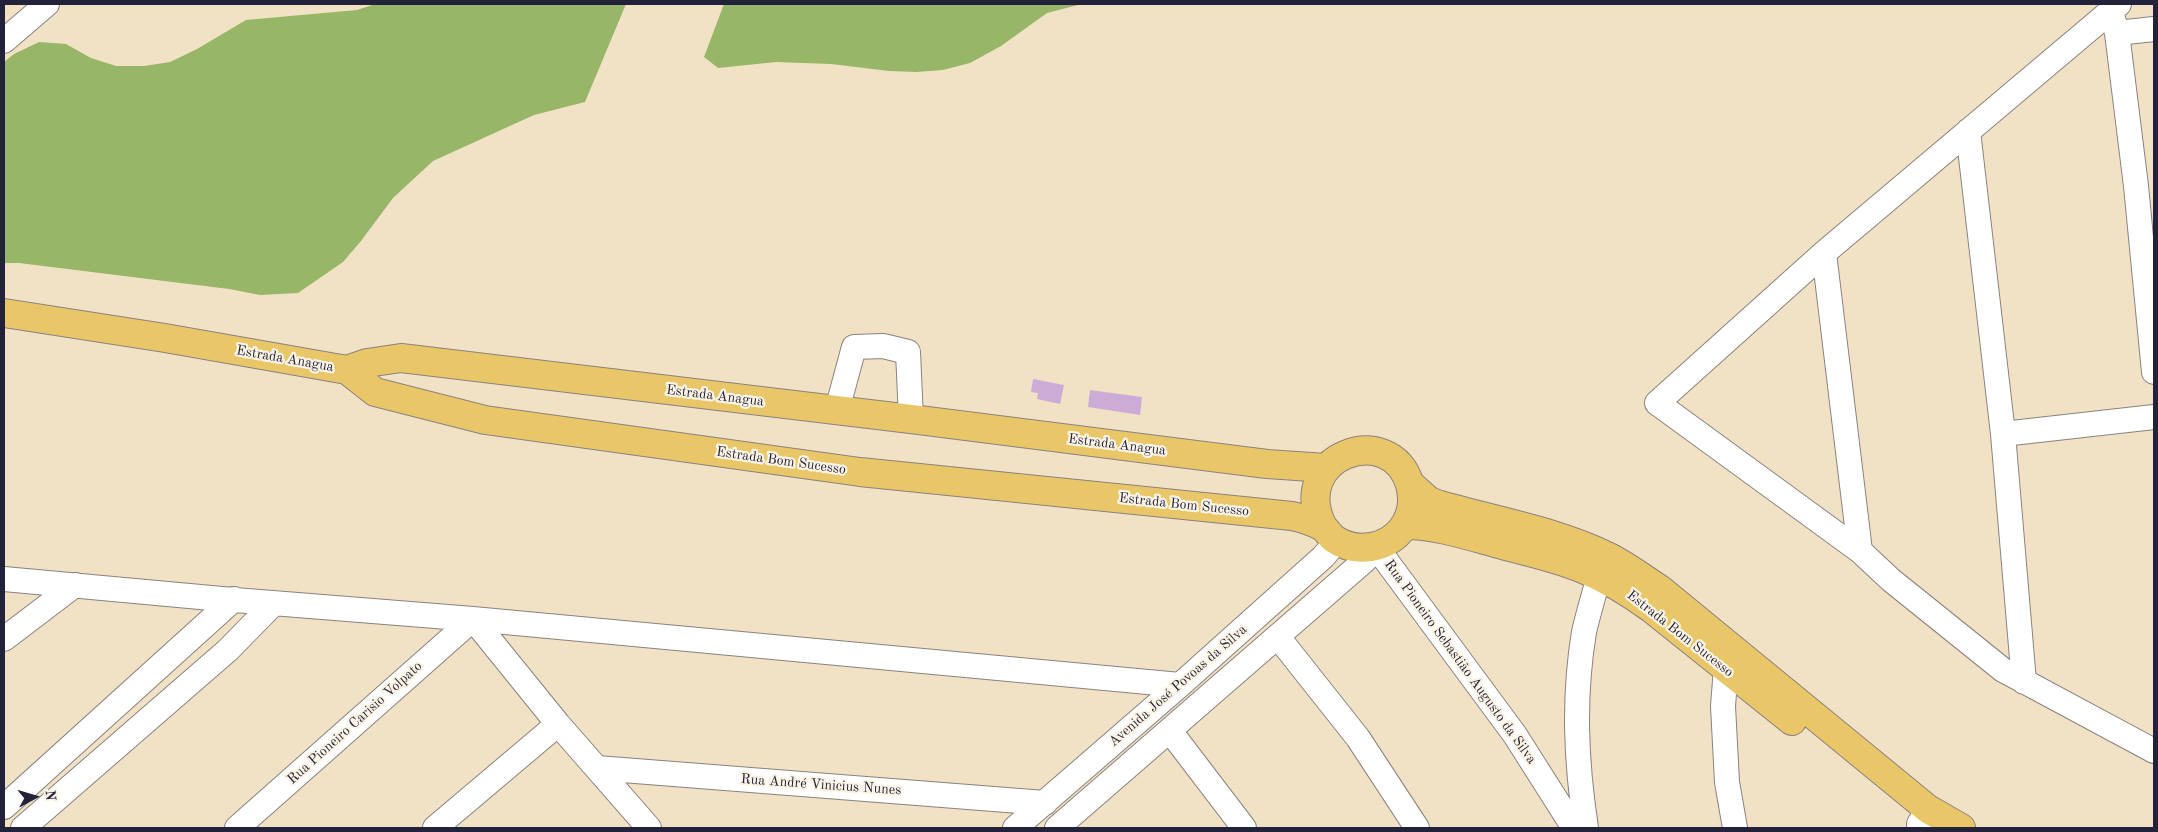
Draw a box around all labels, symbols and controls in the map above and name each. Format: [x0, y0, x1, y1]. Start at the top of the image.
street label: Estrada Anagua [235, 342, 335, 376]
street label: Estrada Anagua [665, 382, 765, 410]
street label: Estrada Anagua [1067, 431, 1167, 459]
street label: Estrada Bom Sucesso [715, 444, 847, 478]
street label: Estrada Bom Sucesso [1118, 490, 1250, 520]
street label: Rua Pioneiro Sebastião Augusto da Silva [1380, 557, 1540, 767]
street label: Estrada Bom Sucesso [1623, 587, 1737, 681]
street label: Avenida José Povoas da Silva [1106, 621, 1250, 751]
street label: Rua Pioneiro Carisio Volpato [284, 658, 426, 788]
street label: Rua André Vinicius Nunes [740, 771, 902, 799]
north arrow [10, 772, 60, 822]
text: N [42, 789, 57, 801]

